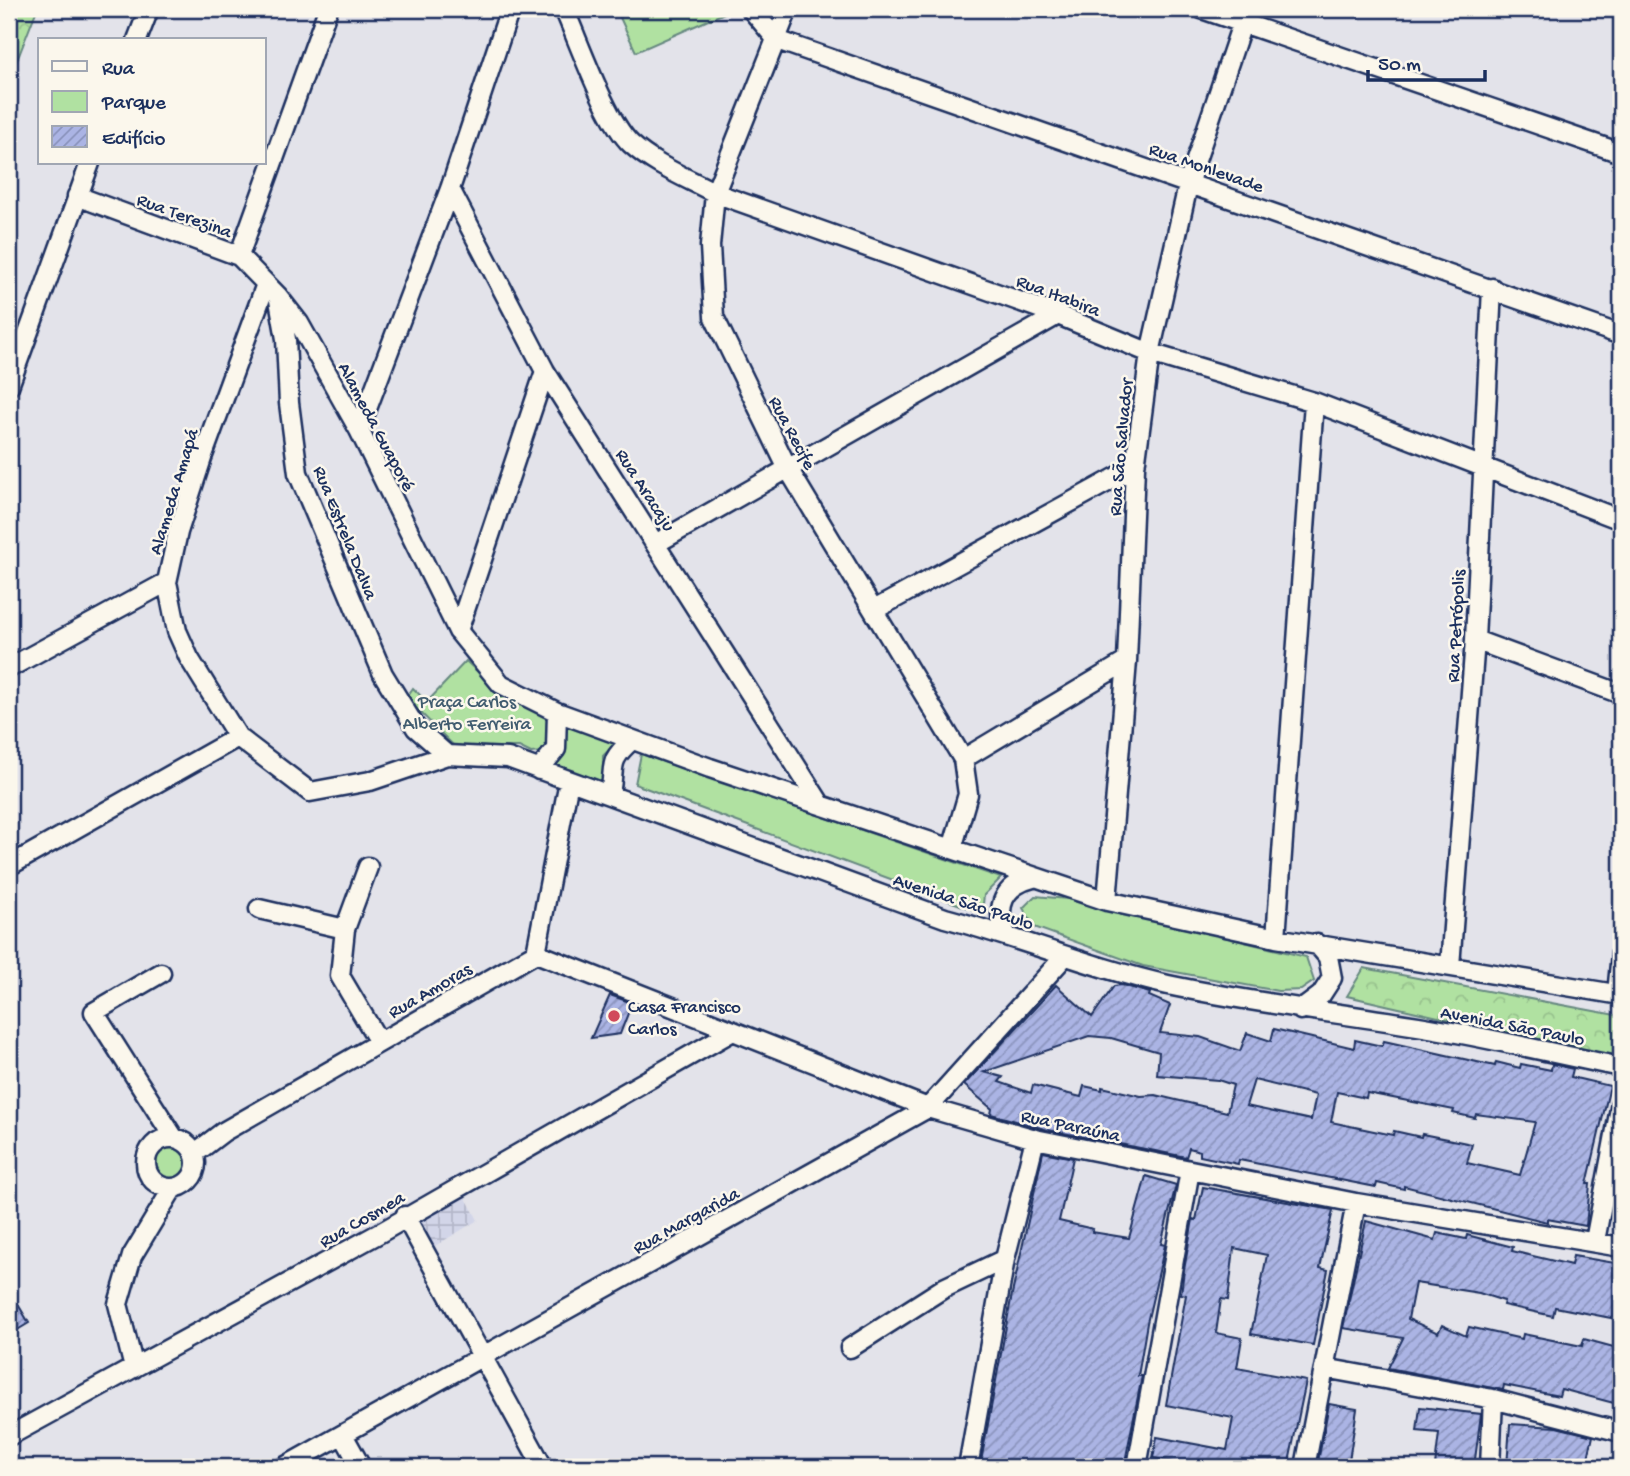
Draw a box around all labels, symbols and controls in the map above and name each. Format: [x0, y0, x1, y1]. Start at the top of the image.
legend [38, 38, 266, 164]
scale bar [1368, 38, 1485, 82]
text: 50 m [1378, 54, 1421, 79]
text: Rua [102, 58, 136, 83]
text: Parque [101, 92, 167, 117]
text: Edifício [102, 128, 166, 153]
street label: Rua Monlevade [1145, 139, 1266, 200]
street label: Rua Terezina [133, 189, 236, 246]
street label: Rua Itabira [1012, 271, 1104, 324]
street label: Alameda Guaporé [331, 359, 419, 496]
street label: Rua São Salvador [1105, 375, 1140, 517]
street label: Rua Recife [762, 393, 820, 474]
street label: Alameda Amapá [145, 425, 206, 558]
street label: Rua Aracaju [609, 445, 679, 537]
street label: Rua Estrela Dalva [306, 463, 382, 605]
street label: Rua Petrópolis [1443, 568, 1472, 683]
park label: Praça Carlos Alberto Ferreira [403, 692, 533, 737]
street label: Avenida São Paulo [890, 870, 1036, 937]
street label: Rua Amoras [385, 958, 478, 1025]
place label: Casa Francisco Carlos [628, 997, 741, 1042]
street label: Avenida São Paulo [1438, 1002, 1587, 1053]
marker: Casa Francisco Carlos [606, 1008, 622, 1024]
street label: Rua Paraúna [1019, 1106, 1123, 1149]
street label: Rua Margarida [629, 1183, 745, 1261]
street label: Rua Cosmea [316, 1187, 411, 1255]

